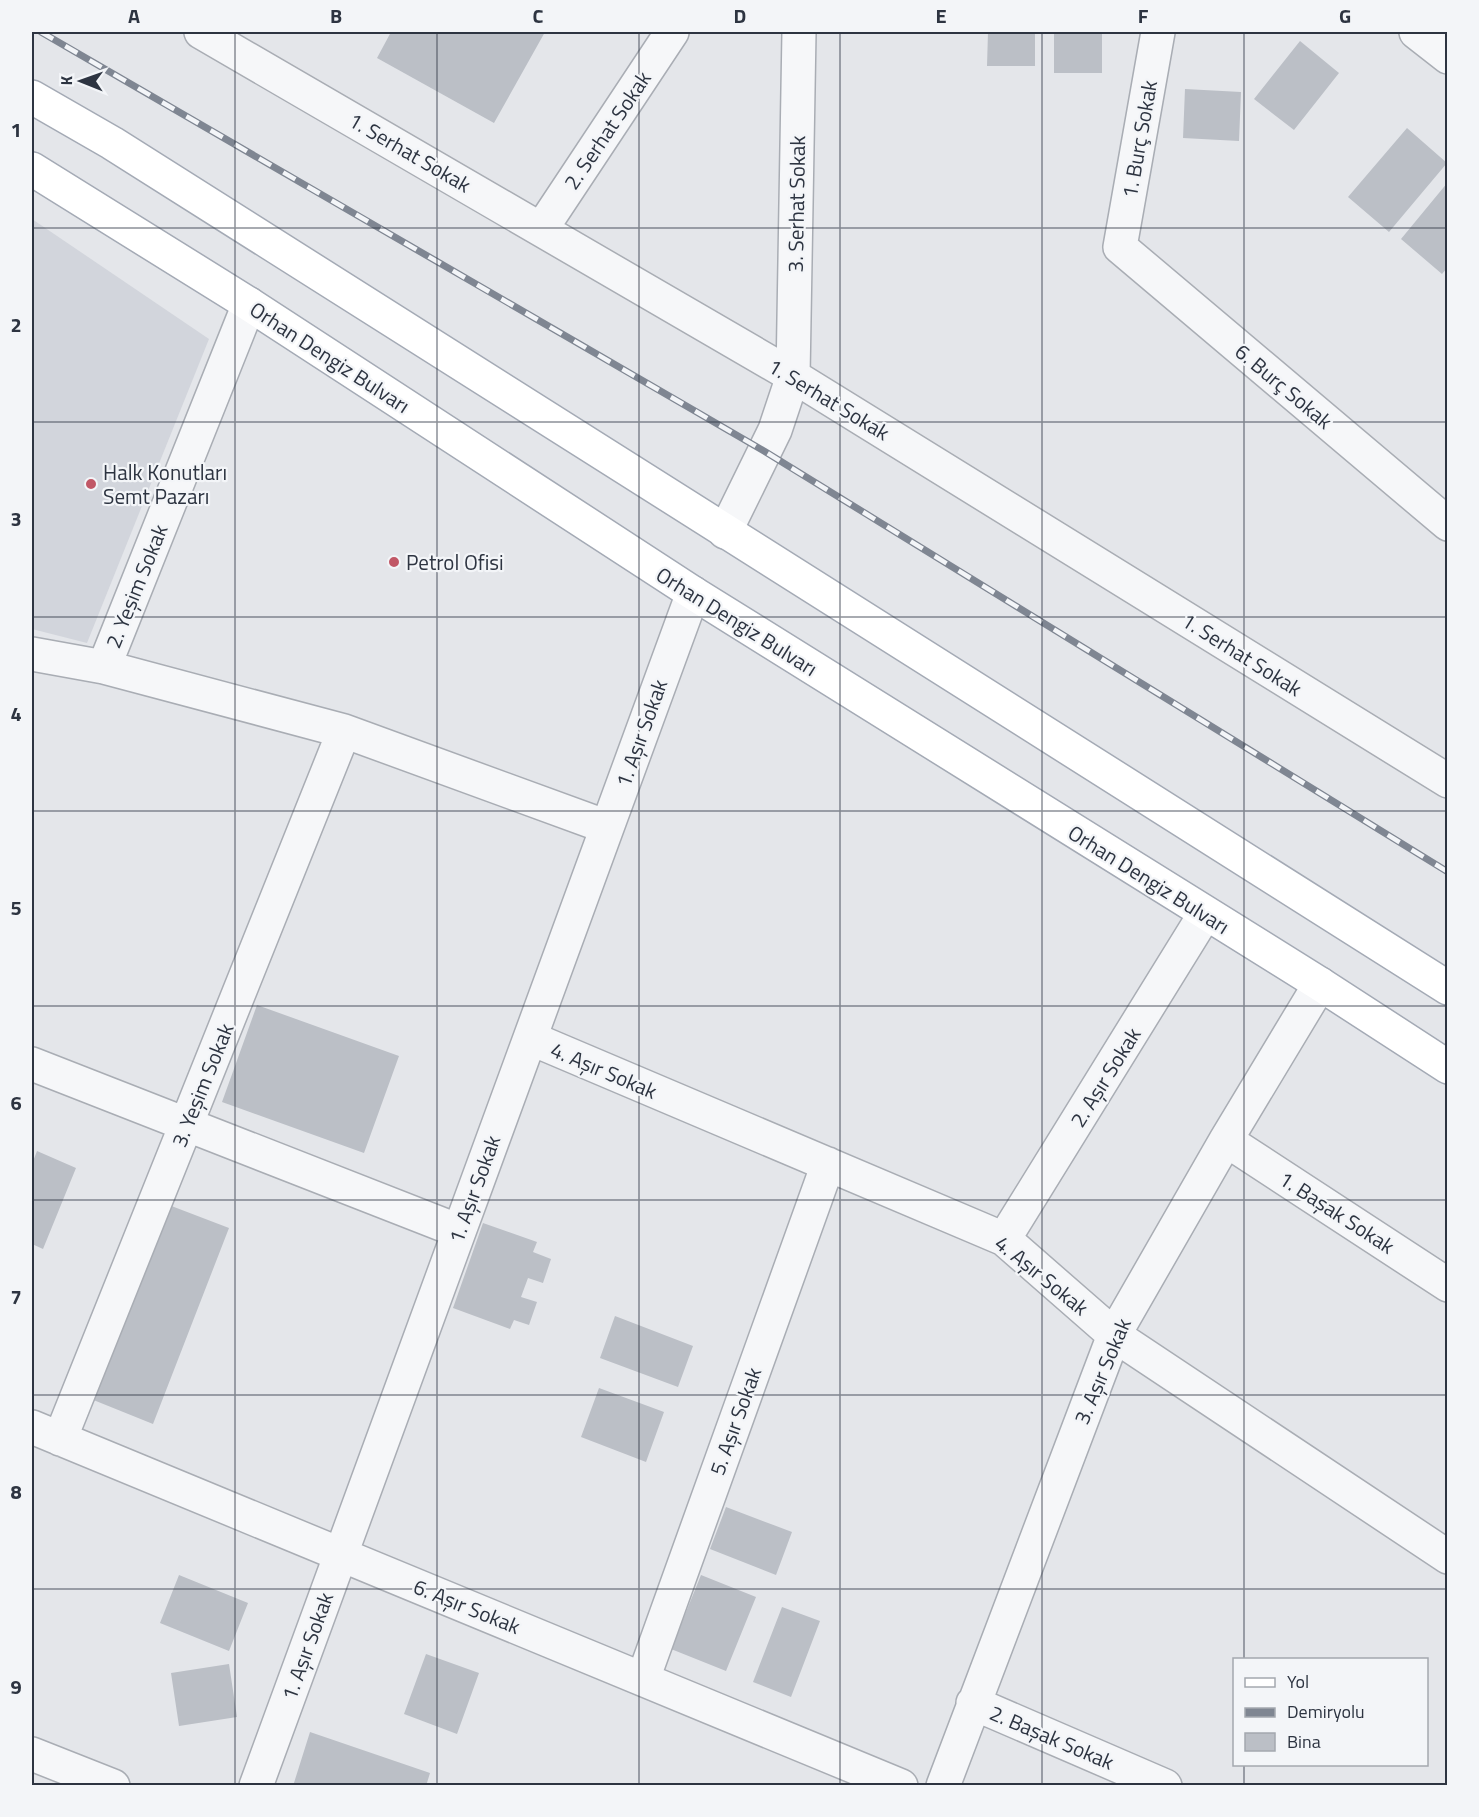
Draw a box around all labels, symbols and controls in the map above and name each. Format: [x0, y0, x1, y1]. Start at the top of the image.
text: A [128, 0, 140, 31]
text: B [330, 0, 342, 31]
text: C [533, 0, 544, 31]
text: D [734, 0, 746, 31]
text: E [935, 0, 947, 31]
text: F [1138, 0, 1149, 31]
text: G [1339, 0, 1351, 31]
north arrow [51, 51, 111, 111]
street label: 2. Serhat Sokak [555, 64, 659, 196]
text: K [54, 75, 78, 86]
street label: 1. Burç Sokak [1113, 78, 1165, 200]
street label: 1. Serhat Sokak [343, 104, 477, 200]
text: 1 [10, 114, 22, 145]
street label: 3. Serhat Sokak [779, 135, 813, 273]
street label: Orhan Dengiz Bulvarı [244, 293, 416, 421]
text: 2 [10, 309, 22, 340]
street label: 6. Burç Sokak [1228, 336, 1340, 436]
street label: 1. Serhat Sokak [762, 350, 896, 448]
place label: Halk Konutları Semt Pazarı [103, 456, 227, 512]
marker: Halk Konutları Semt Pazarı [84, 477, 98, 491]
text: 3 [10, 503, 22, 534]
street label: 2. Yeşim Sokak [97, 519, 175, 653]
place label: Petrol Ofisi [406, 546, 504, 578]
marker: Petrol Ofisi [387, 555, 401, 569]
street label: Orhan Dengiz Bulvarı [650, 558, 824, 684]
street label: 1. Serhat Sokak [1175, 604, 1309, 704]
street label: 1. Aşır Sokak [607, 675, 675, 791]
text: 4 [10, 698, 22, 729]
street label: Orhan Dengiz Bulvarı [1062, 816, 1236, 942]
text: 5 [10, 892, 22, 923]
street label: 3. Yeşim Sokak [163, 1018, 241, 1152]
street label: 2. Aşır Sokak [1062, 1021, 1148, 1133]
street label: 4. Aşır Sokak [546, 1033, 662, 1107]
text: 6 [10, 1087, 22, 1118]
street label: 1. Aşır Sokak [440, 1131, 508, 1247]
street label: 1. Başak Sokak [1273, 1163, 1401, 1261]
street label: 4. Aşır Sokak [988, 1227, 1096, 1323]
text: 7 [10, 1281, 22, 1312]
street label: 3. Aşır Sokak [1065, 1313, 1139, 1429]
street label: 5. Aşır Sokak [701, 1363, 769, 1479]
text: 8 [10, 1476, 22, 1507]
street label: 6. Aşır Sokak [409, 1570, 525, 1642]
street label: 1. Aşır Sokak [273, 1588, 341, 1704]
legend [1233, 1658, 1428, 1766]
text: Yol [1287, 1668, 1309, 1695]
text: 9 [10, 1671, 22, 1702]
street label: 2. Başak Sokak [985, 1696, 1119, 1778]
text: Demiryolu [1287, 1698, 1365, 1725]
text: Bina [1287, 1728, 1321, 1755]

